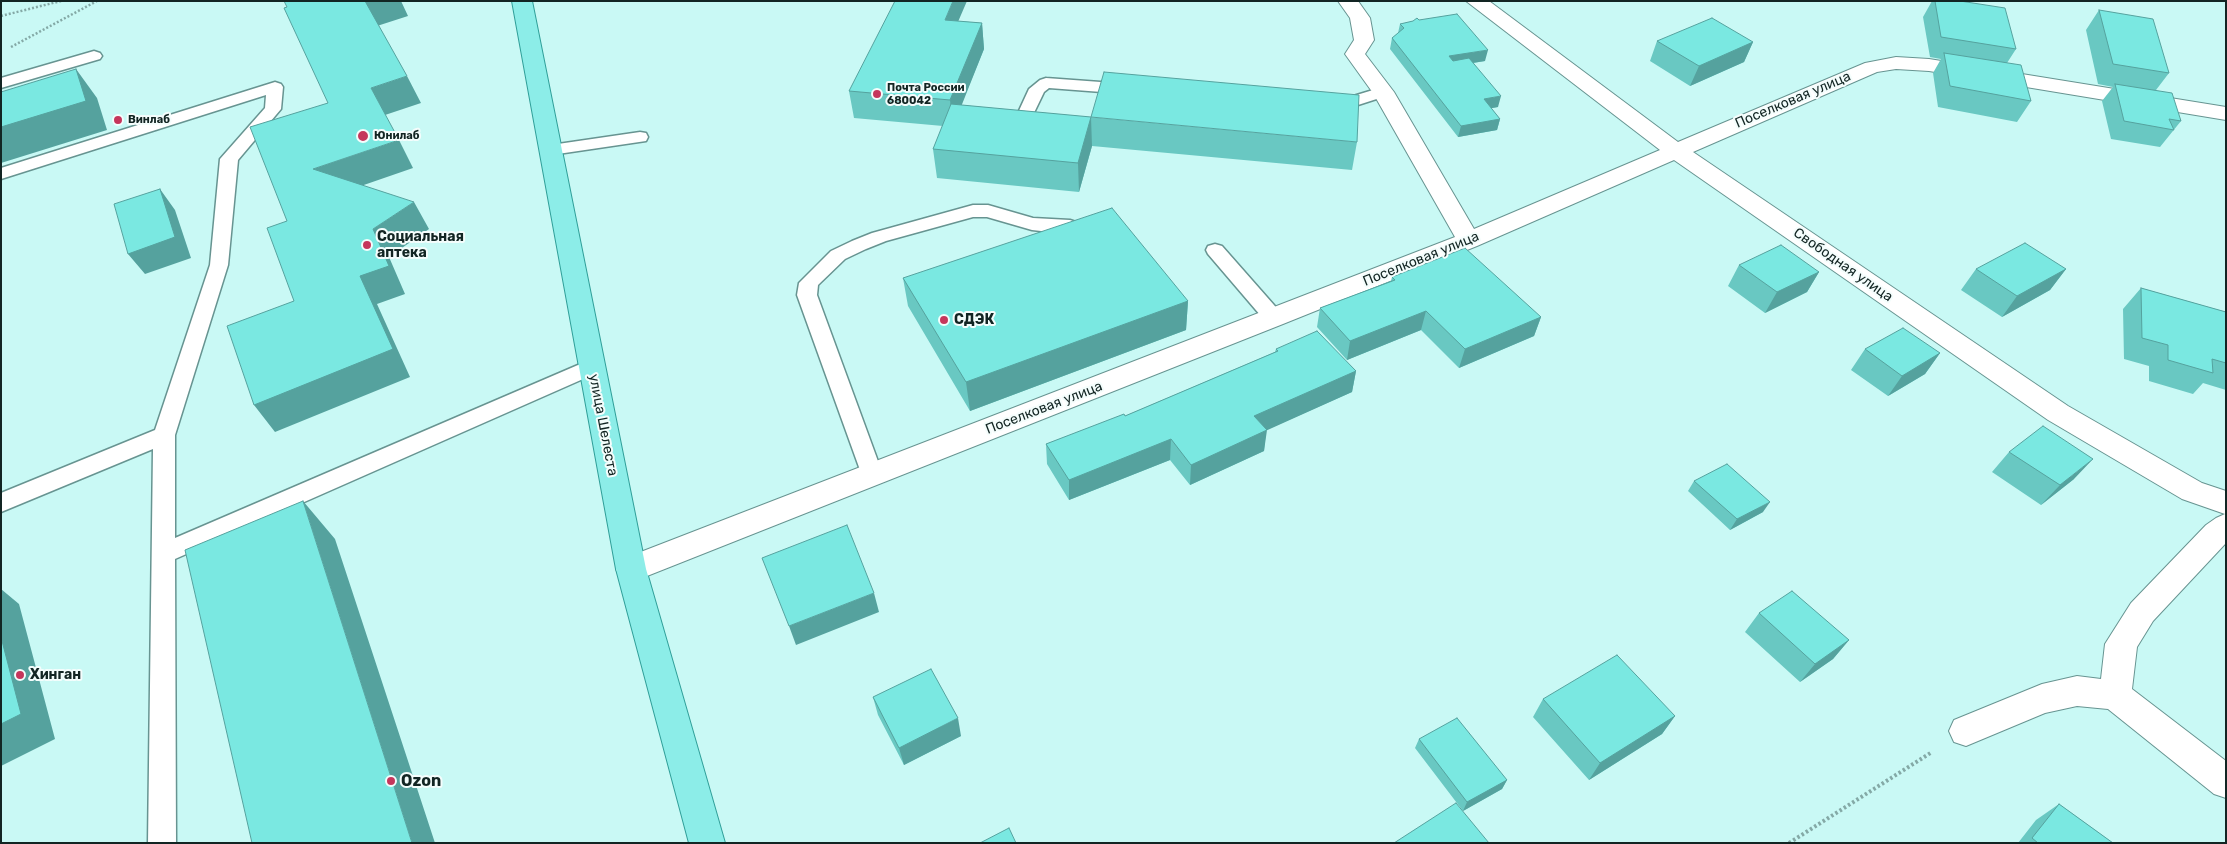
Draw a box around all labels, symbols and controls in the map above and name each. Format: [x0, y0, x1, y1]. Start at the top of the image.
street label: Поселковая улица [1733, 68, 1853, 132]
place label: Почта России 680042 [887, 81, 965, 107]
marker: Почта России 680042 [871, 88, 883, 100]
place label: Винлаб [128, 113, 170, 127]
marker: Винлаб [112, 114, 124, 126]
marker: Юнилаб [356, 129, 370, 143]
place label: Юнилаб [374, 129, 420, 143]
street label: Свободная улица [1790, 224, 1896, 306]
street label: Поселковая улица [1360, 228, 1482, 290]
place label: Социальная аптека [377, 229, 464, 262]
marker: Социальная аптека [361, 239, 373, 251]
place label: СДЭК [954, 312, 994, 328]
marker: СДЭК [938, 314, 950, 326]
street label: улица Шелеста [585, 373, 621, 477]
street label: Поселковая улица [983, 378, 1105, 438]
place label: Хинган [30, 667, 81, 683]
marker: Хинган [14, 669, 26, 681]
place label: Ozon [401, 771, 441, 791]
marker: Ozon [385, 775, 397, 787]

